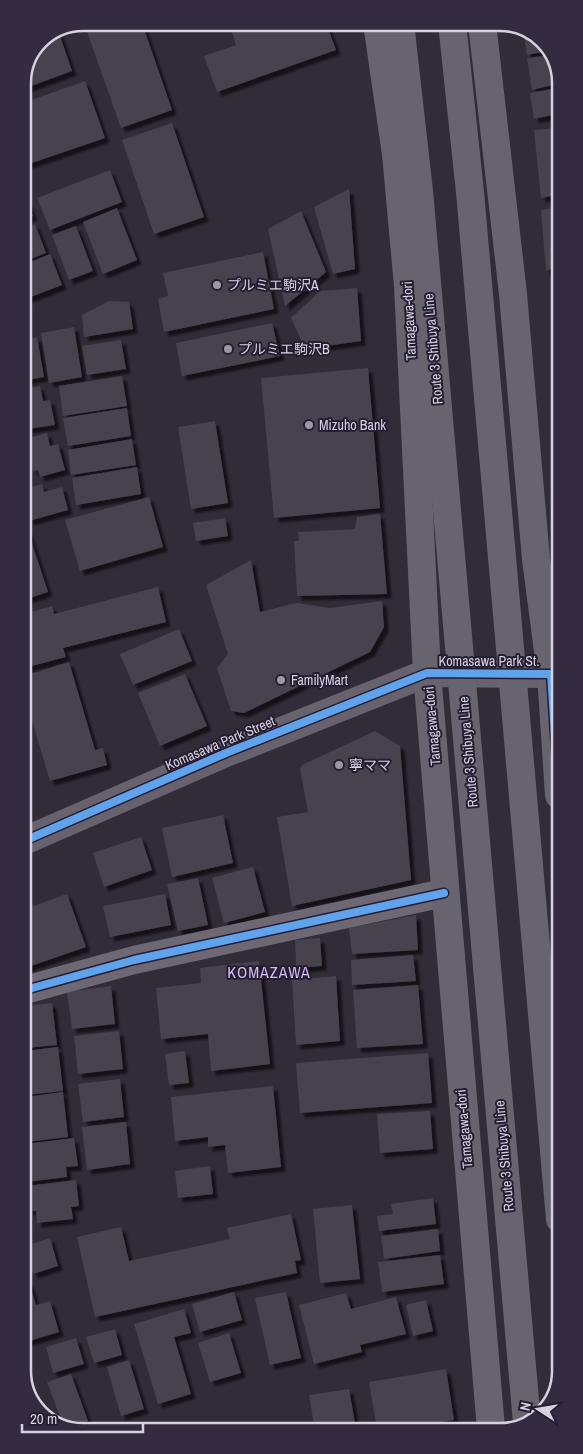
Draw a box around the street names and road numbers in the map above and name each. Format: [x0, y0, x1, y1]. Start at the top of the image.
street label: Tamagawa-dori [398, 281, 420, 361]
street label: Route 3 Shibuya Line [419, 293, 447, 405]
street label: Komasawa Park St. [439, 652, 539, 670]
street label: Tamagawa-dori [420, 686, 444, 766]
street label: Route 3 Shibuya Line [454, 696, 482, 808]
street label: Komasawa Park Street [162, 712, 278, 774]
street label: Tamagawa-dori [452, 1089, 476, 1169]
street label: Route 3 Shibuya Line [490, 1100, 518, 1212]

